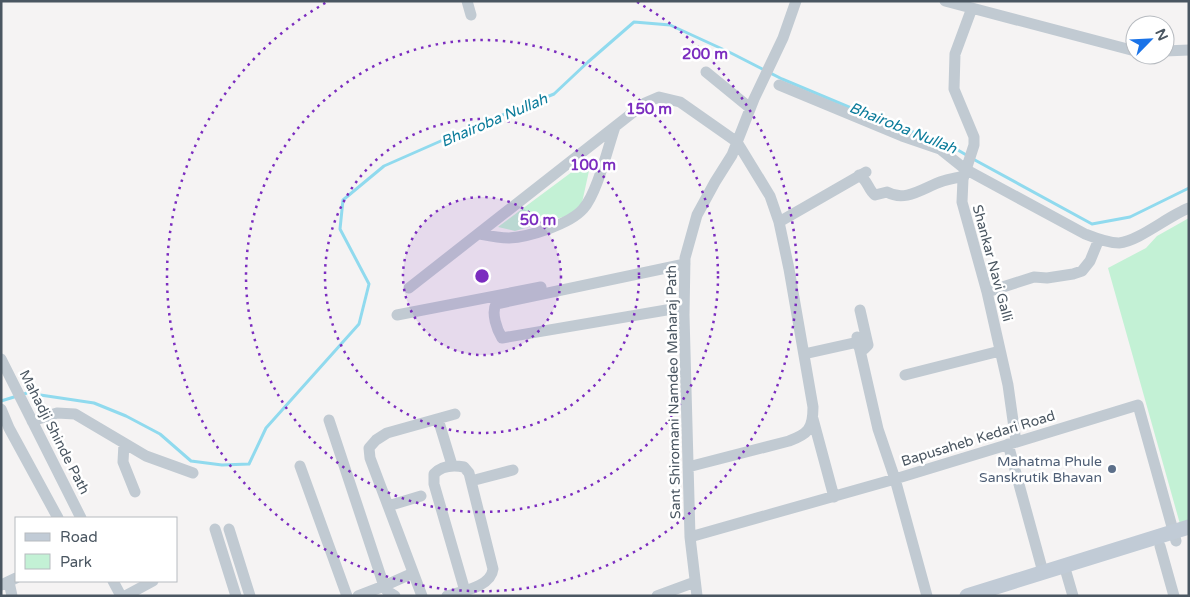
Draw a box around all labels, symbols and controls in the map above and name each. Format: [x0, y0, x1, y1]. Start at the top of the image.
north arrow [1125, 15, 1175, 65]
text: N [1151, 26, 1171, 44]
text: 200 m [682, 45, 728, 63]
water label: Bhairoba Nullah [438, 89, 551, 151]
water label: Bhairoba Nullah [847, 98, 960, 158]
text: 150 m [626, 100, 672, 118]
text: 100 m [570, 156, 616, 174]
street label: Shankar Navi Galli [969, 203, 1016, 323]
text: 50 m [520, 211, 556, 229]
street label: Sant Shiromani Namdeo Maharaj Path [663, 265, 684, 519]
centre of rings [473, 267, 491, 285]
street label: Mahadji Shinde Path [16, 367, 93, 497]
street label: Bapusaheb Kedari Road [899, 407, 1057, 470]
place label: Mahatma Phule Sanskrutik Bhavan [979, 453, 1102, 486]
marker: Mahatma Phule Sanskrutik Bhavan [1106, 463, 1118, 475]
legend [15, 517, 178, 582]
text: Road [60, 528, 98, 546]
text: Park [60, 553, 92, 571]

